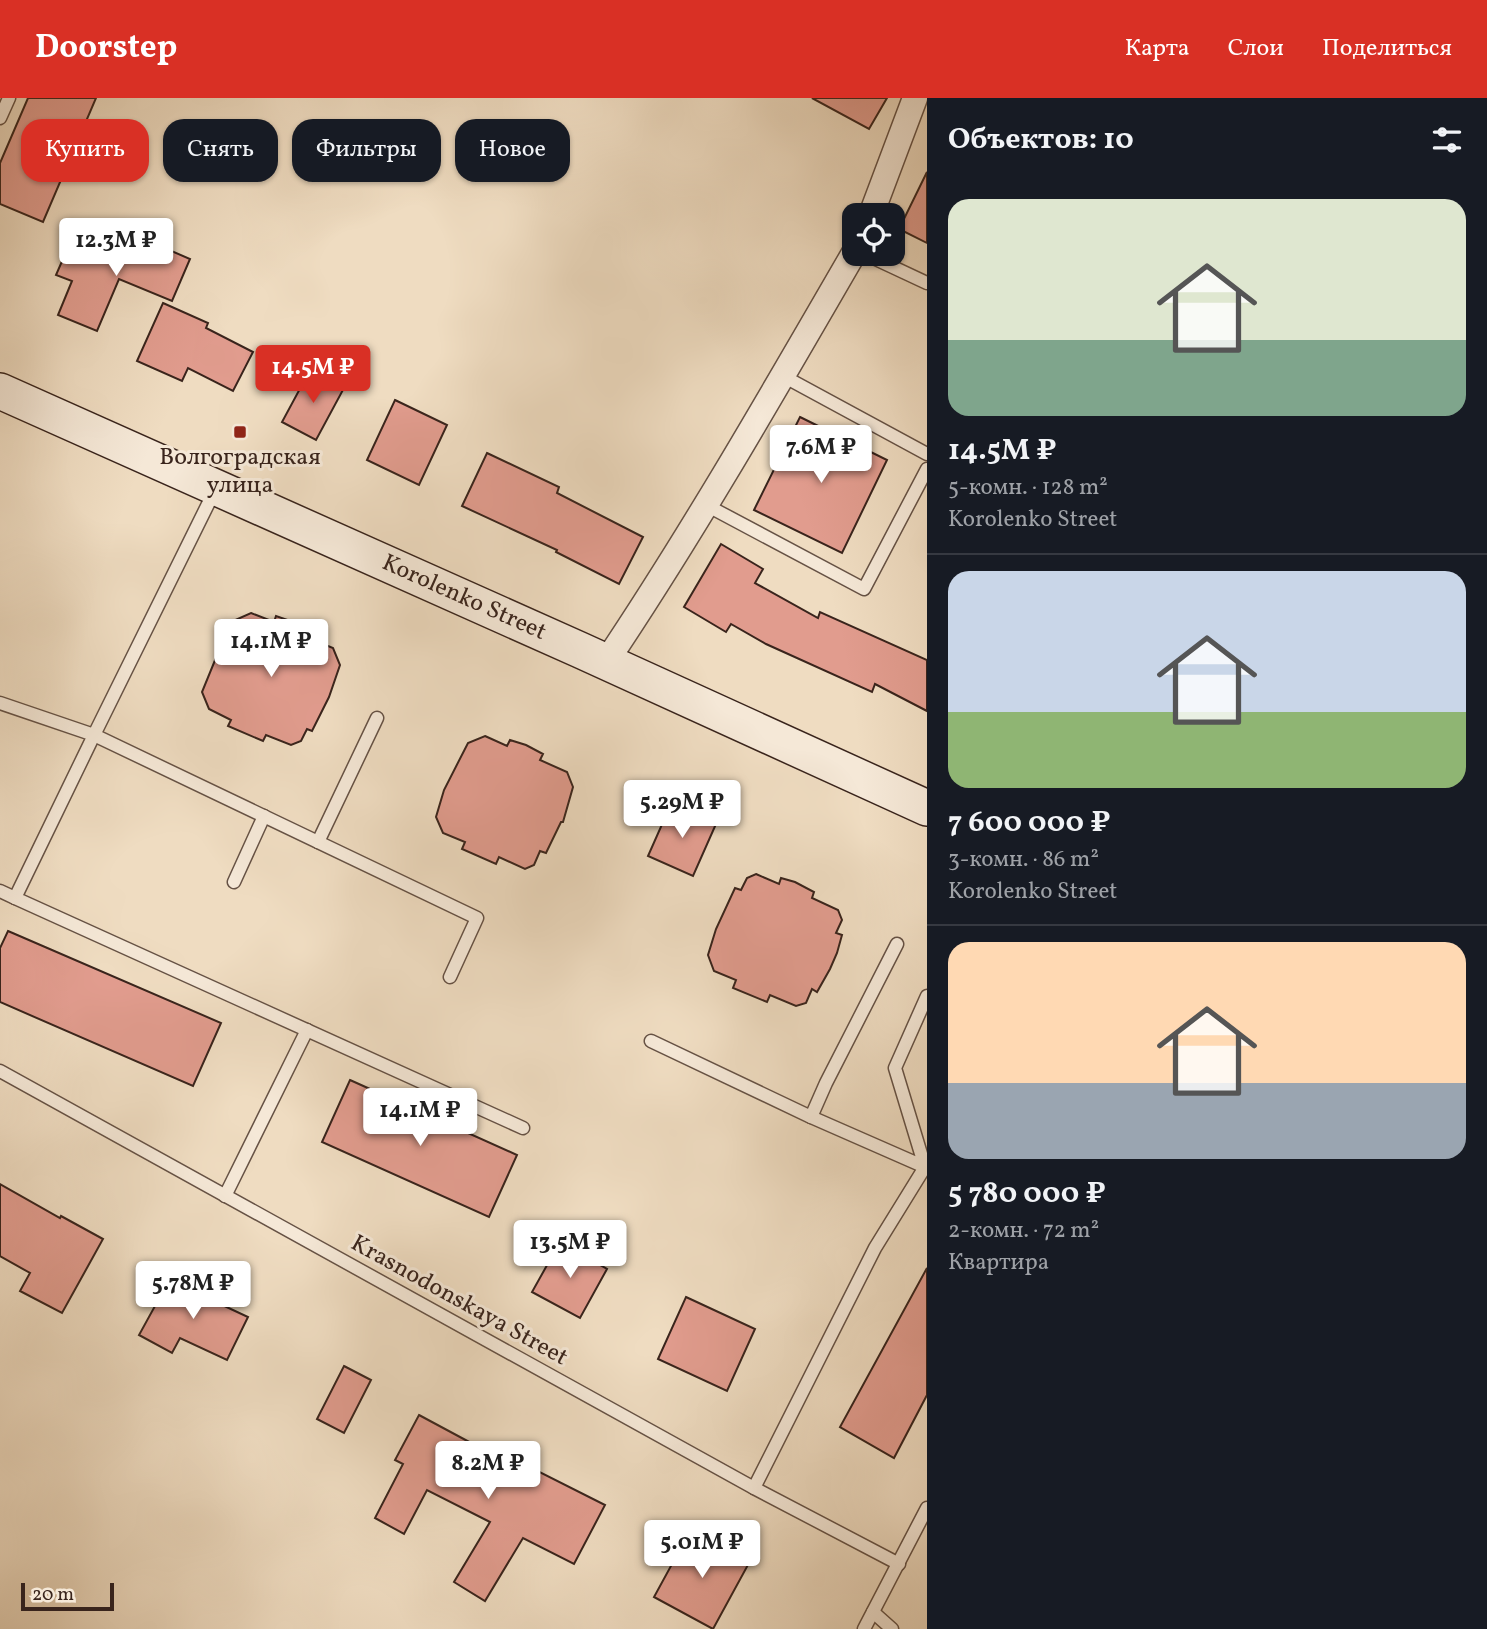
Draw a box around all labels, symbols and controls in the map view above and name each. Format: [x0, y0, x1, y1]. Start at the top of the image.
text: Doorstep [35, 26, 177, 72]
text: Карта [1125, 32, 1190, 66]
text: Слои [1228, 32, 1284, 66]
text: Поделиться [1322, 32, 1452, 66]
chip: Купить [21, 119, 149, 182]
chip: Снять [163, 119, 278, 182]
chip: Фильтры [292, 119, 441, 182]
chip: Новое [455, 119, 570, 182]
text: Объектов: 10 [948, 119, 1134, 161]
icon: filters [1428, 121, 1466, 159]
map controls [842, 203, 905, 266]
button: locate [842, 203, 905, 266]
pin: 12.3M ₽ [51, 218, 181, 278]
text: 12.3M ₽ [75, 225, 157, 257]
icon: home [1144, 245, 1270, 371]
pin: 14.5M ₽ [248, 345, 378, 405]
text: 14.5M ₽ [271, 352, 355, 384]
marker: Волгоградская улица [232, 424, 248, 440]
pin: 7.6M ₽ [764, 426, 878, 485]
text: 14.5M ₽ [948, 430, 1056, 472]
text: 7.6M ₽ [786, 432, 856, 464]
place label: Волгоградская улица [159, 441, 321, 503]
text: 5-комн. · 128 m² [948, 472, 1108, 504]
text: Korolenko Street [948, 504, 1117, 536]
street label: Korolenko Street [376, 547, 552, 650]
icon: home [1144, 617, 1270, 743]
pin: 14.1M ₽ [206, 620, 336, 679]
text: 14.1M ₽ [230, 626, 312, 658]
pin: 5.29M ₽ [617, 780, 747, 840]
text: 5.29M ₽ [640, 787, 724, 819]
text: 7 600 000 ₽ [948, 802, 1111, 844]
text: 3-комн. · 86 m² [948, 844, 1099, 876]
text: Korolenko Street [948, 876, 1117, 908]
icon: home [1144, 988, 1270, 1114]
pin: 14.1M ₽ [355, 1088, 485, 1148]
text: 14.1M ₽ [379, 1095, 461, 1127]
text: 5 780 000 ₽ [948, 1173, 1106, 1215]
text: 2-комн. · 72 m² [948, 1215, 1099, 1247]
pin: 13.5M ₽ [505, 1220, 635, 1280]
street label: Krasnodonskaya Street [344, 1227, 574, 1375]
text: 13.5M ₽ [530, 1227, 610, 1259]
text: Квартира [948, 1247, 1049, 1279]
pin: 5.78M ₽ [128, 1262, 258, 1321]
text: 5.78M ₽ [152, 1268, 234, 1300]
pin: 8.2M ₽ [431, 1442, 545, 1501]
text: 8.2M ₽ [451, 1448, 525, 1480]
pin: 5.01M ₽ [637, 1520, 767, 1580]
text: 5.01M ₽ [660, 1527, 744, 1559]
scale bar [21, 1580, 114, 1612]
text: 20 m [32, 1582, 74, 1608]

